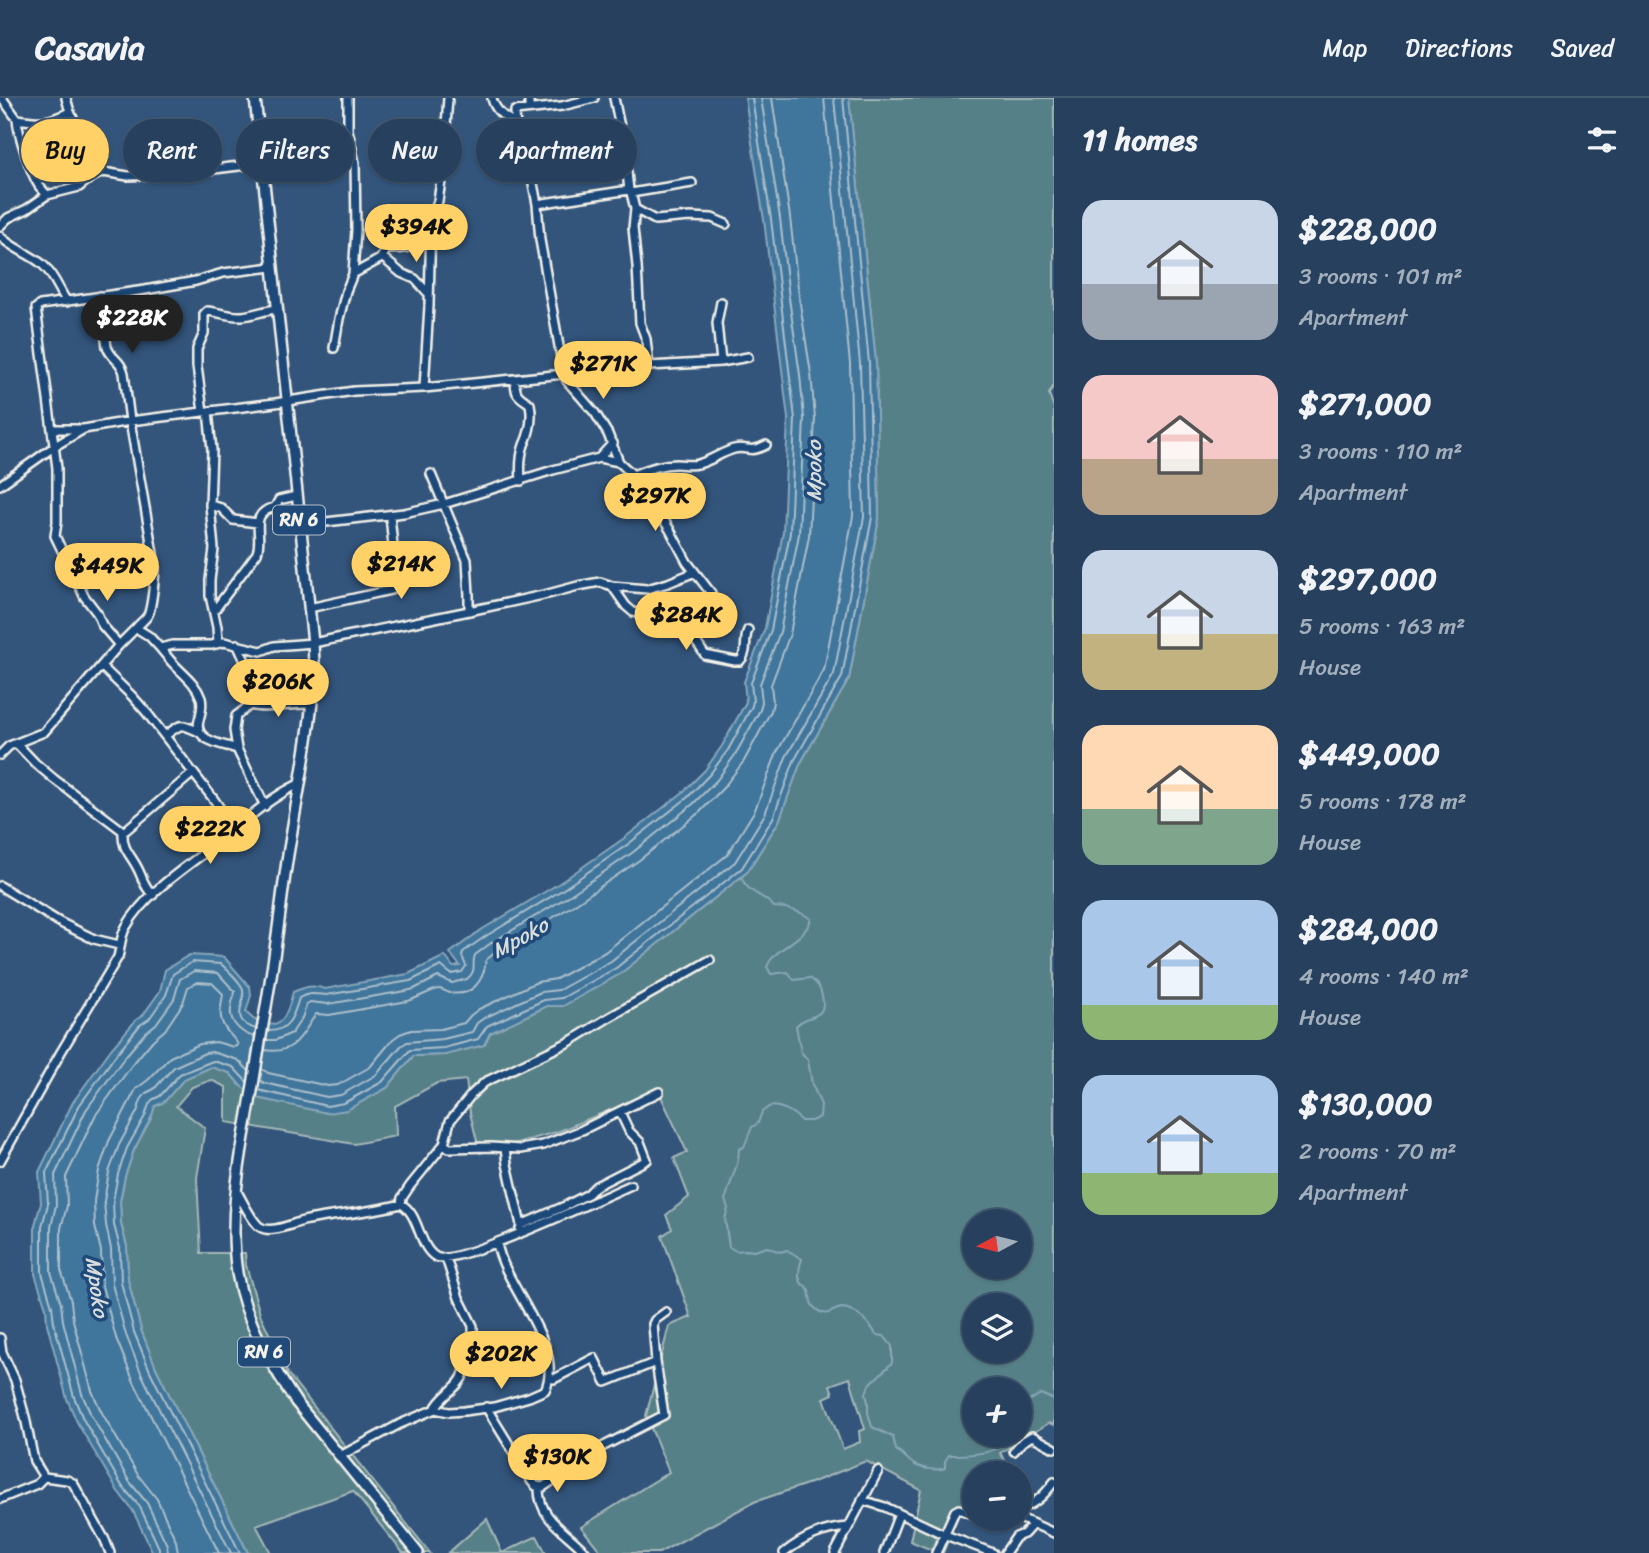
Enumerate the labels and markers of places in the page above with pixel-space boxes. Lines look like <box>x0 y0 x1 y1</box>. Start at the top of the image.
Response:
pin: $394K <box>367 204 465 264</box>
pin: $228K <box>83 296 181 355</box>
pin: $271K <box>554 342 652 401</box>
pin: $297K <box>606 474 704 533</box>
pin: $214K <box>352 542 450 601</box>
pin: $449K <box>58 544 156 603</box>
pin: $284K <box>637 592 735 652</box>
pin: $206K <box>229 660 327 719</box>
pin: $222K <box>161 806 259 866</box>
pin: $202K <box>452 1332 550 1391</box>
pin: $130K <box>508 1434 606 1494</box>

